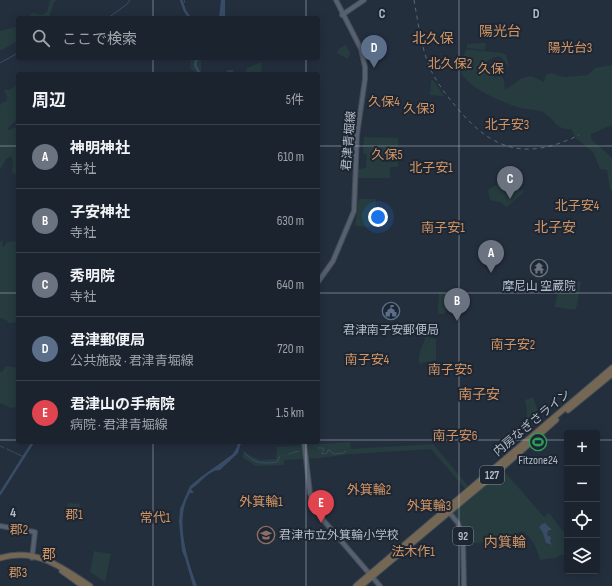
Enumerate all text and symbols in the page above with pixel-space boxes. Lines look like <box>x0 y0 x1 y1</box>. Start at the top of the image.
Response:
text: C <box>379 6 386 22</box>
text: D <box>533 6 540 22</box>
search box <box>16 16 320 60</box>
district label: 陽光台 <box>479 23 521 40</box>
icon: search <box>30 27 52 49</box>
text: ここで検索 <box>62 30 137 49</box>
district label: 北久保 <box>412 30 454 47</box>
pin: D <box>361 35 387 68</box>
district label: 陽光台3 <box>548 40 592 56</box>
district label: 北久保2 <box>428 56 472 72</box>
district label: 久保 <box>478 61 504 77</box>
text: 周辺 <box>32 91 66 111</box>
text: 5件 <box>286 92 304 108</box>
district label: 久保4 <box>368 94 400 110</box>
district label: 久保3 <box>403 101 435 117</box>
street label: 君津青堀線 <box>339 110 359 172</box>
district label: 北子安3 <box>485 117 529 133</box>
text: 神明神社 <box>70 139 130 158</box>
district label: 久保5 <box>371 147 403 163</box>
text: A <box>42 149 48 165</box>
text: 610 m <box>278 149 304 165</box>
district label: 北子安1 <box>409 160 453 176</box>
text: 寺社 <box>70 161 96 177</box>
pin: C <box>497 166 523 199</box>
district label: 北子安4 <box>555 198 600 214</box>
text: 子安神社 <box>70 203 130 222</box>
your location <box>368 207 388 227</box>
text: B <box>42 213 48 229</box>
text: 630 m <box>277 213 304 229</box>
district label: 北子安 <box>534 219 576 236</box>
district label: 南子安1 <box>421 220 465 236</box>
text: 寺社 <box>70 225 96 241</box>
pin: A <box>478 240 504 273</box>
temple icon: 摩尼山 空蔵院 <box>529 258 549 278</box>
text: 秀明院 <box>70 267 115 286</box>
text: C <box>42 277 48 293</box>
text: 640 m <box>276 277 304 293</box>
place label: 摩尼山 空蔵院 <box>502 279 576 294</box>
pin: B <box>444 288 470 321</box>
text: 寺社 <box>70 289 96 305</box>
public building icon: 君津南子安郵便局 <box>381 301 401 321</box>
place label: 君津南子安郵便局 <box>343 323 439 338</box>
text: 君津郵便局 <box>70 331 145 350</box>
district label: 南子安2 <box>491 337 535 353</box>
text: D <box>42 341 48 357</box>
text: 720 m <box>277 341 304 357</box>
district label: 南子安4 <box>345 352 390 368</box>
text: 公共施設 · 君津青堀線 <box>70 353 194 369</box>
district label: 南子安5 <box>428 362 472 378</box>
district label: 南子安 <box>458 386 500 403</box>
street label: 内房なぎさライン <box>490 386 574 460</box>
text: 君津山の手病院 <box>70 395 175 414</box>
text: E <box>42 405 48 421</box>
text: 1.5 km <box>276 405 304 421</box>
text: 病院 · 君津青堀線 <box>70 417 168 433</box>
district label: 南子安6 <box>433 428 478 444</box>
map controls <box>564 430 600 574</box>
button: + <box>564 430 600 466</box>
sports icon: Fitzone24 <box>528 432 548 452</box>
place label: Fitzone24 <box>518 453 558 468</box>
road number: 127 <box>480 466 504 484</box>
button: − <box>564 466 600 502</box>
district label: 外箕輪2 <box>347 482 391 498</box>
pin: E <box>308 490 334 523</box>
district label: 外箕輪1 <box>239 494 283 510</box>
district label: 外箕輪3 <box>407 498 451 514</box>
button: locate <box>564 502 600 538</box>
text: 4 <box>10 505 16 521</box>
district label: 郡1 <box>65 507 83 523</box>
district label: 常代1 <box>140 510 171 526</box>
district label: 郡2 <box>10 522 28 538</box>
school or university icon: 君津市立外箕輪小学校 <box>256 525 276 545</box>
road number: 92 <box>453 527 473 545</box>
place label: 君津市立外箕輪小学校 <box>279 528 399 543</box>
district label: 内箕輪 <box>484 534 526 551</box>
button: layers <box>564 538 600 574</box>
district label: 法木作1 <box>391 544 435 560</box>
district label: 郡 <box>42 546 56 563</box>
district label: 郡3 <box>9 565 27 581</box>

